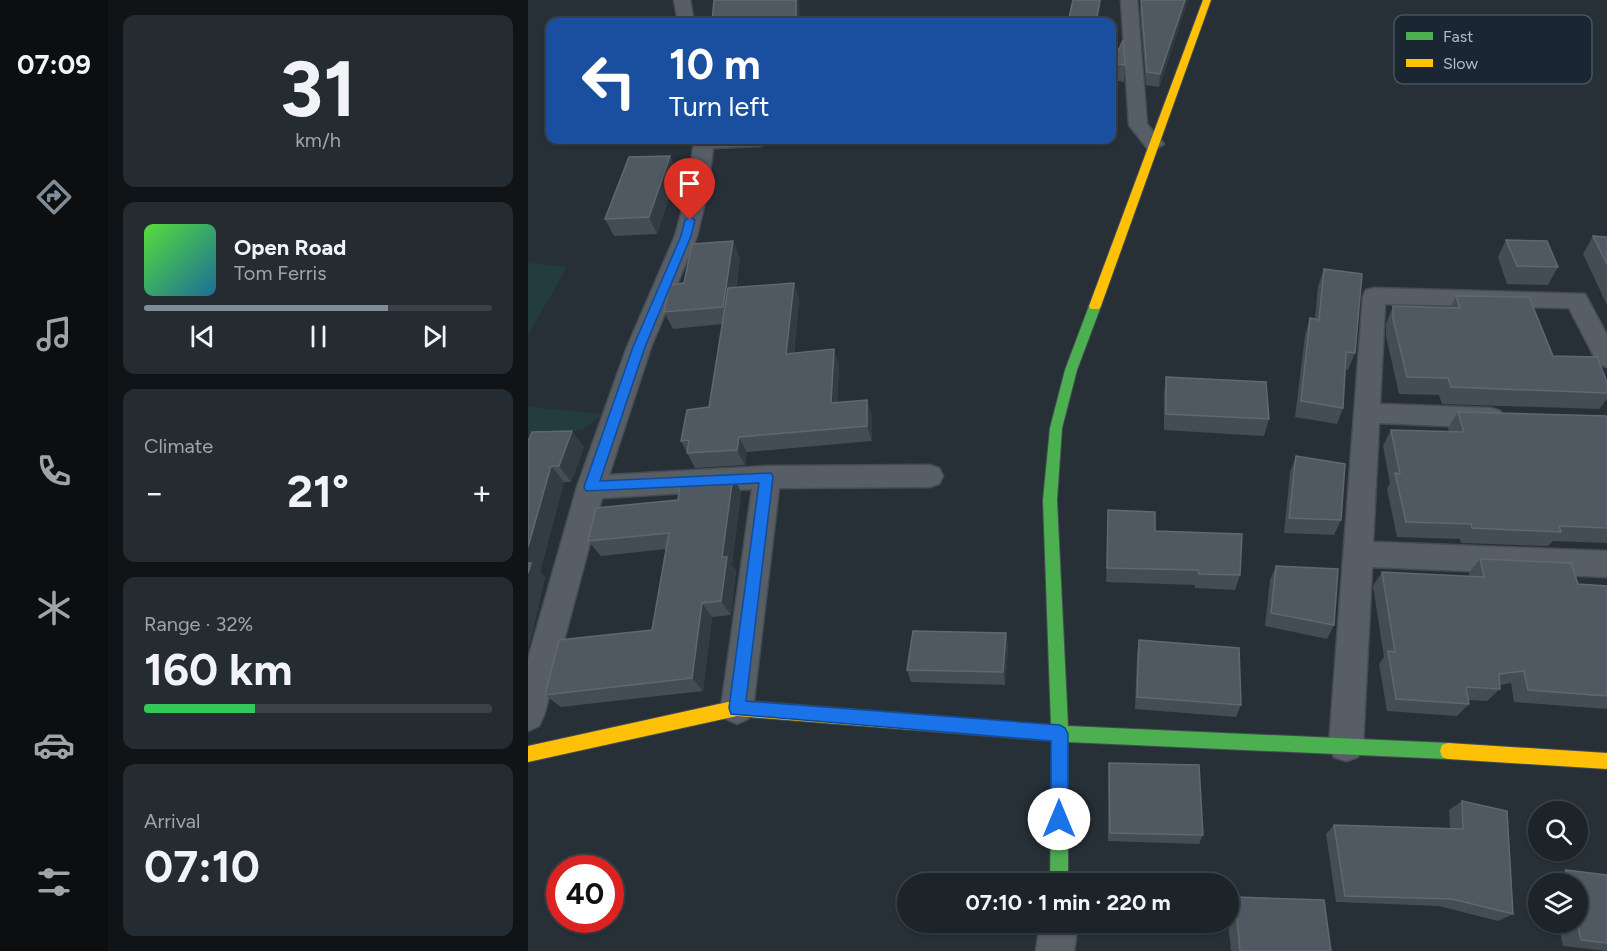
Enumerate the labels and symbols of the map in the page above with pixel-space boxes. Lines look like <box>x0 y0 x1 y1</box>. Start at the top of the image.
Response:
legend <box>1394 15 1592 84</box>
text: Fast <box>1443 27 1473 46</box>
text: Slow <box>1443 54 1478 73</box>
pin <box>664 158 715 220</box>
position arrow <box>1027 787 1091 851</box>
speed limit sign: 40 <box>546 855 624 933</box>

